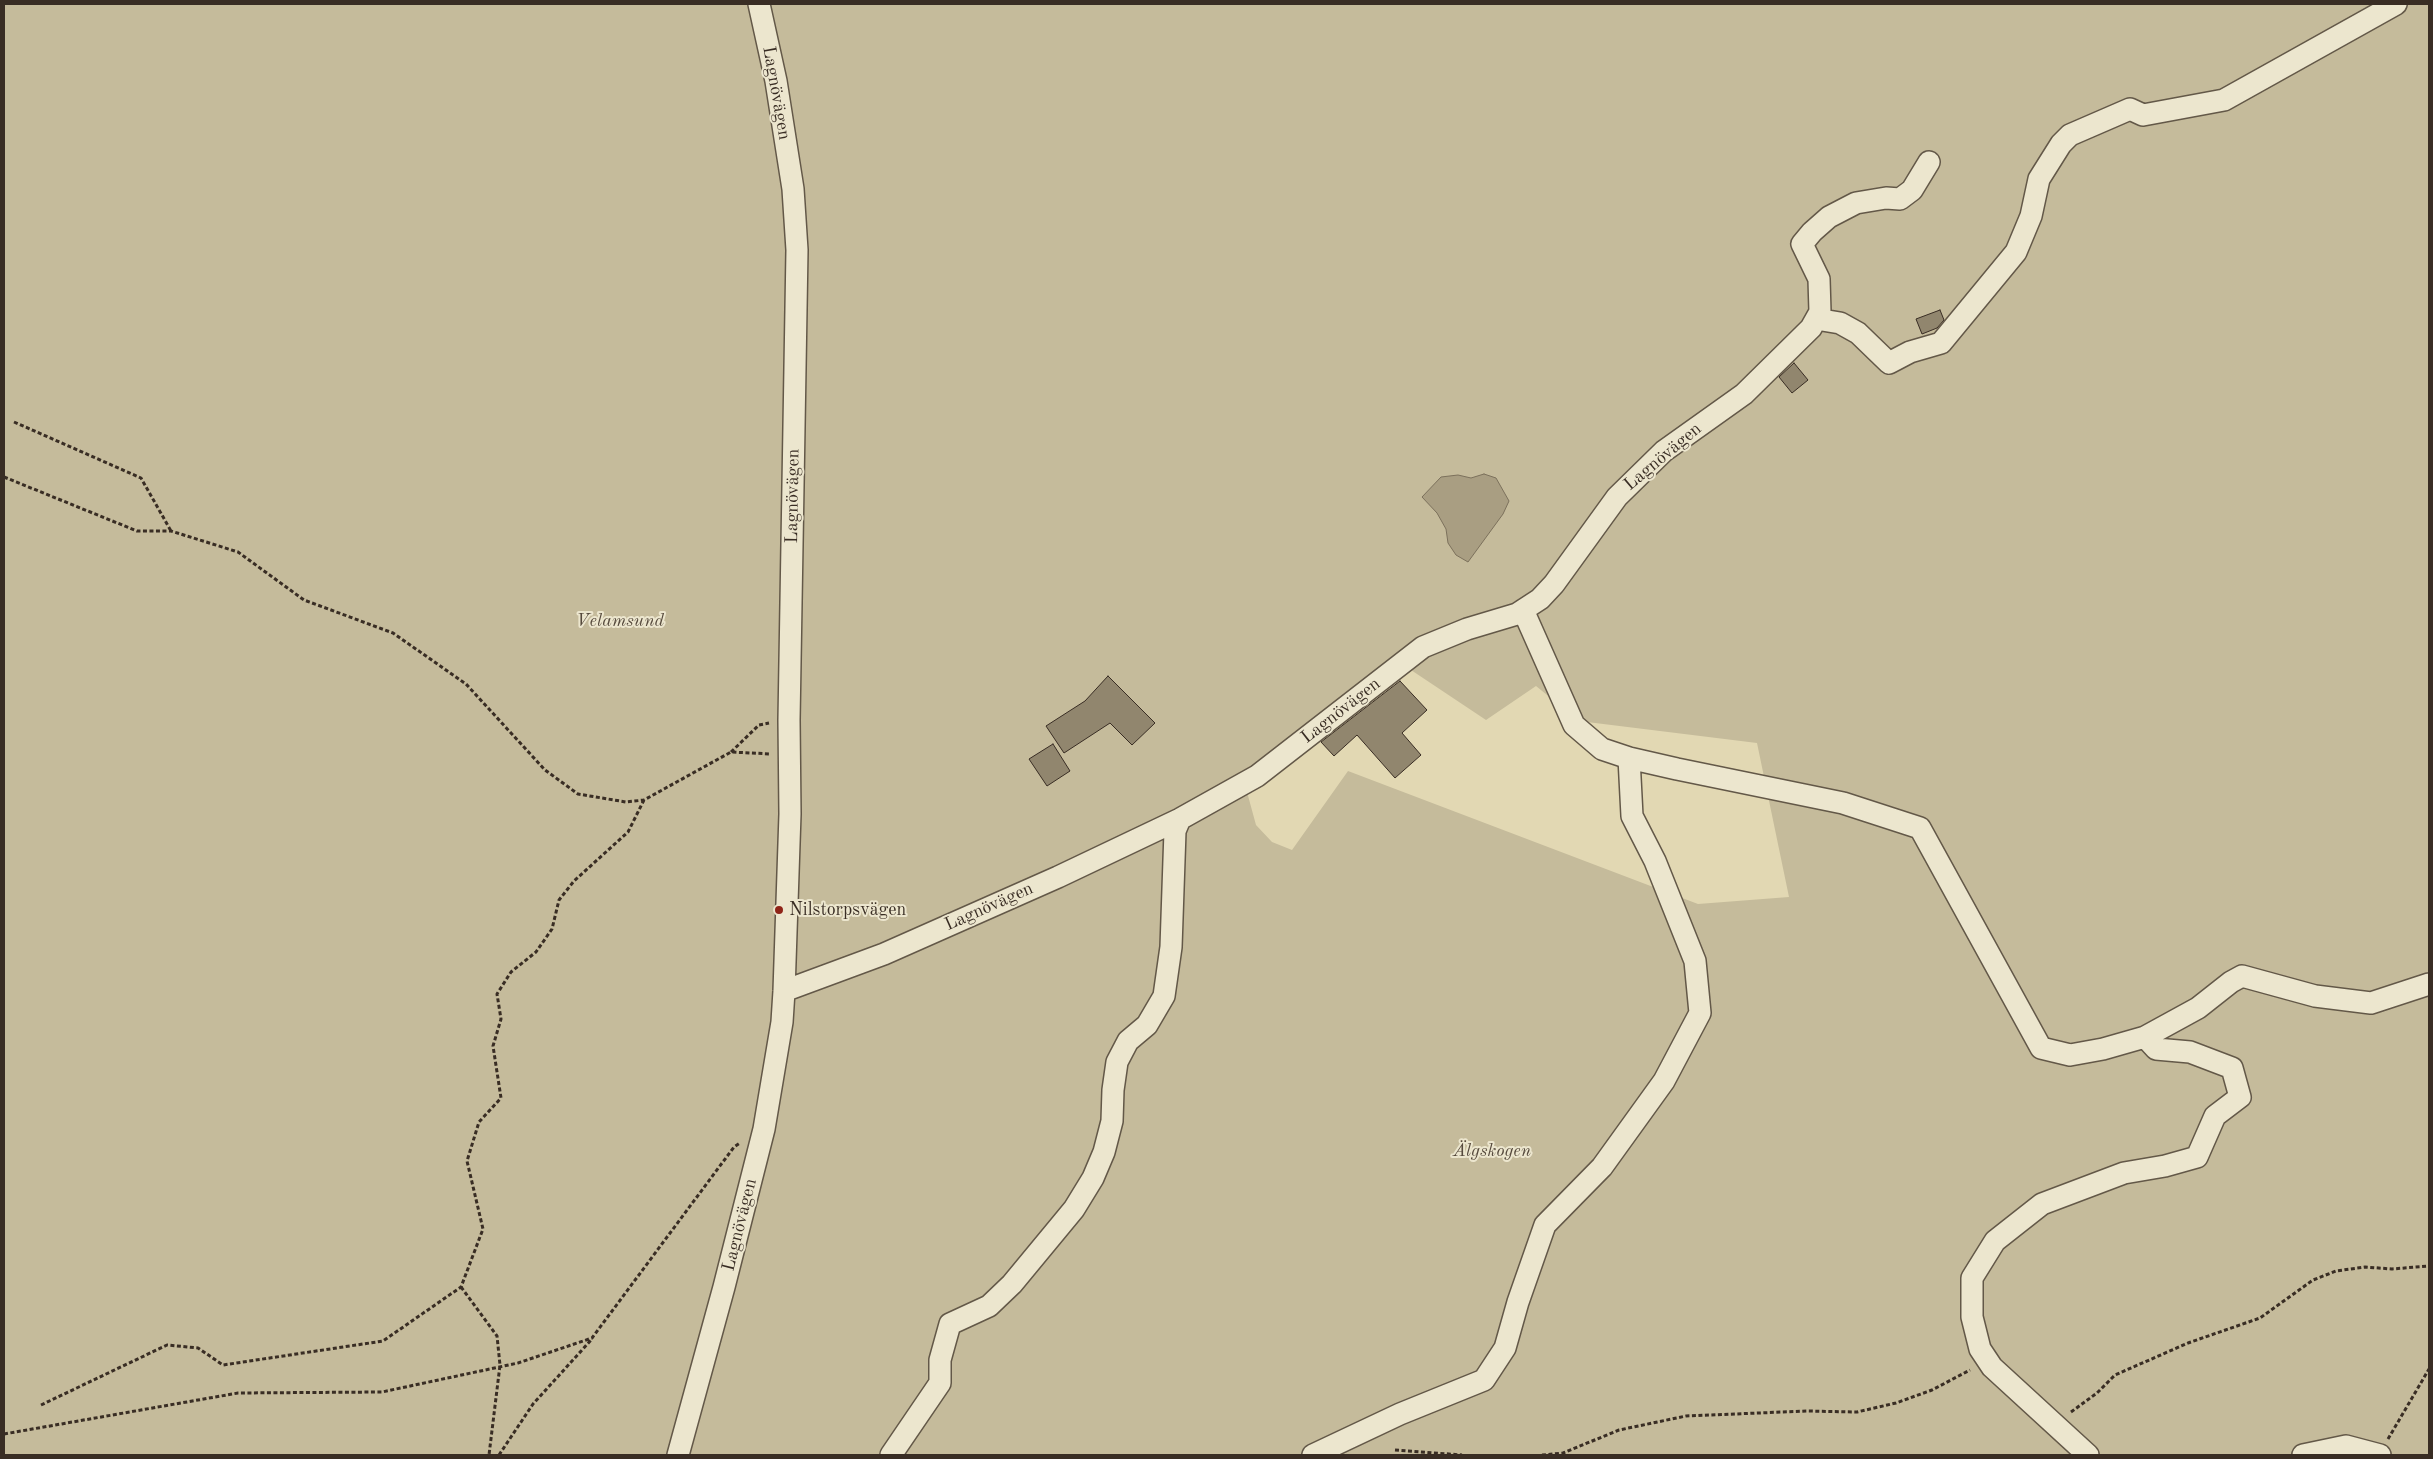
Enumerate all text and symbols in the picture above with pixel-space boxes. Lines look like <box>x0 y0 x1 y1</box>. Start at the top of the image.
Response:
street label: Lagnövägen <box>757 44 795 142</box>
street label: Lagnövägen <box>1620 418 1706 496</box>
street label: Lagnövägen <box>781 448 805 544</box>
park label: Velamsund <box>576 610 664 632</box>
street label: Lagnövägen <box>1297 673 1385 749</box>
street label: Lagnövägen <box>941 878 1037 936</box>
place label: Nilstorpsvägen <box>789 899 906 921</box>
marker: Nilstorpsvägen <box>773 904 785 916</box>
park label: Älgskogen <box>1453 1140 1531 1162</box>
street label: Lagnövägen <box>718 1176 762 1274</box>

